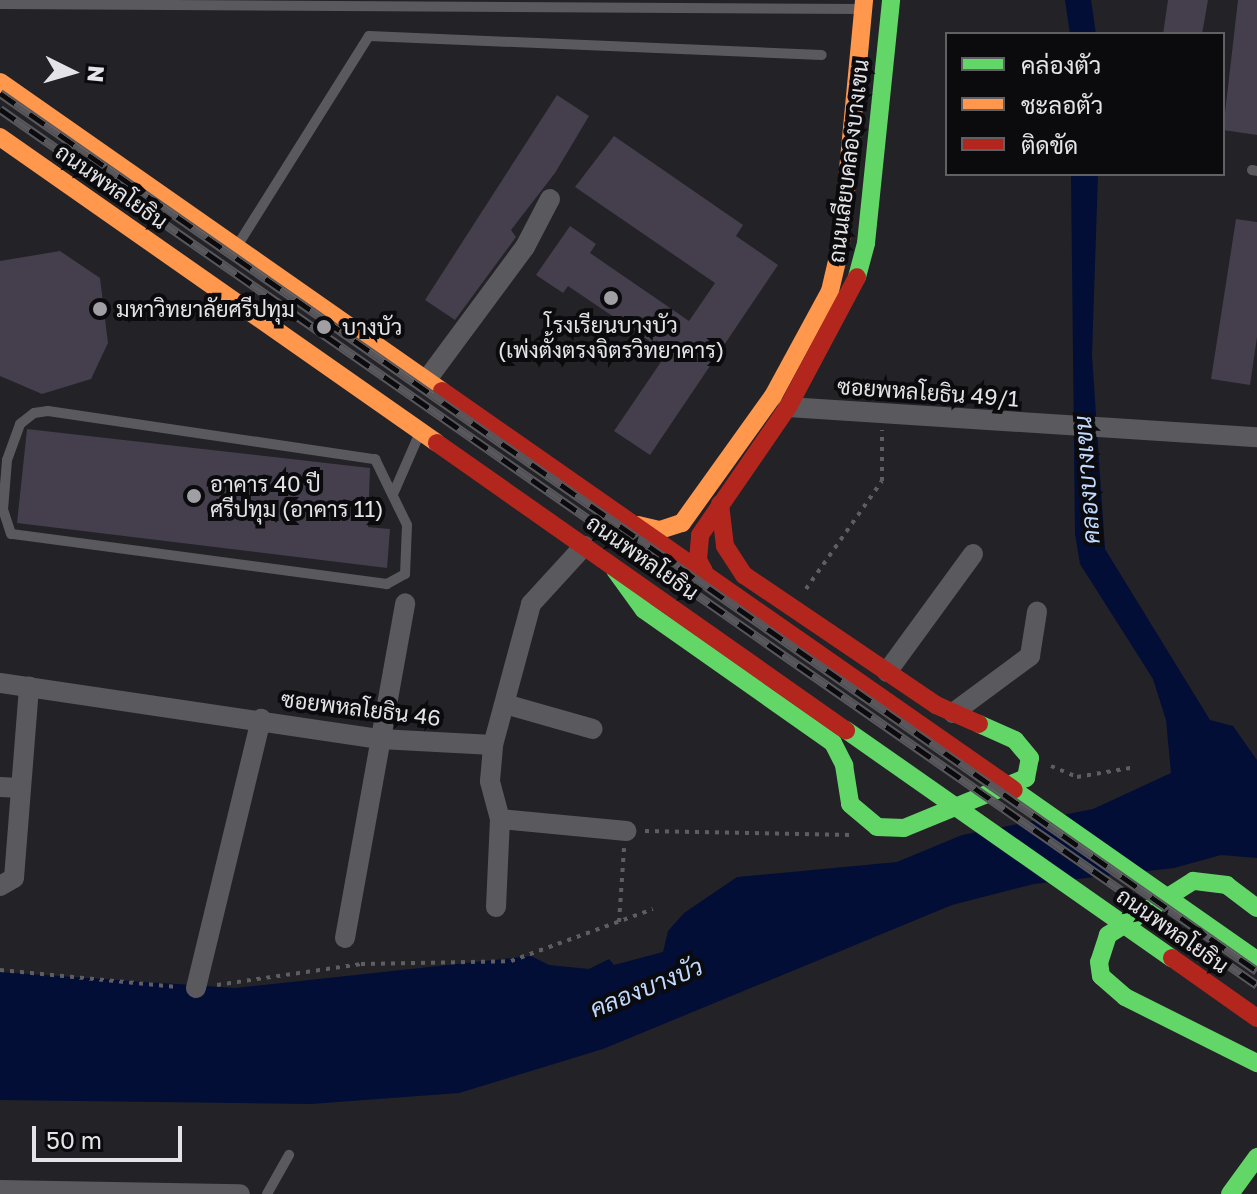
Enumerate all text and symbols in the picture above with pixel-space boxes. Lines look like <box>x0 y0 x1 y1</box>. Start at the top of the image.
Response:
north arrow <box>32 32 112 112</box>
legend <box>945 32 1225 176</box>
text: คล่องตัว <box>1021 50 1101 79</box>
street label: ถนนเลียบคลองบางเขน <box>822 58 874 264</box>
text: N <box>82 65 111 84</box>
text: ชะลอตัว <box>1021 90 1103 119</box>
text: ติดขัด <box>1021 130 1078 159</box>
street label: ถนนพหลโยธิน <box>51 138 173 234</box>
marker: โรงเรียนบางบัว (เพ่งตั้งตรงจิตรวิทยาคาร) <box>602 289 620 307</box>
place label: มหาวิทยาลัยศรีปทุม <box>116 296 295 322</box>
marker: มหาวิทยาลัยศรีปทุม <box>91 300 109 318</box>
place label: โรงเรียนบางบัว (เพ่งตั้งตรงจิตรวิทยาคาร) <box>498 311 724 362</box>
place label: บางบัว <box>342 314 402 340</box>
marker: บางบัว <box>313 316 335 338</box>
street label: ซอยพหลโยธิน 49/1 <box>836 372 1020 412</box>
water label: คลองบางเขน <box>1067 415 1105 545</box>
place label: อาคาร 40 ปี ศรีปทุม (อาคาร 11) <box>210 470 383 522</box>
marker: อาคาร 40 ปี ศรีปทุม (อาคาร 11) <box>185 487 203 505</box>
street label: ถนนพหลโยธิน <box>582 509 704 605</box>
street label: ซอยพหลโยธิน 46 <box>280 685 442 731</box>
street label: ถนนพหลโยธิน <box>1112 882 1234 978</box>
water label: คลองบางบัว <box>585 951 707 1023</box>
scale bar <box>36 1110 186 1160</box>
text: 50 m <box>46 1125 102 1154</box>

